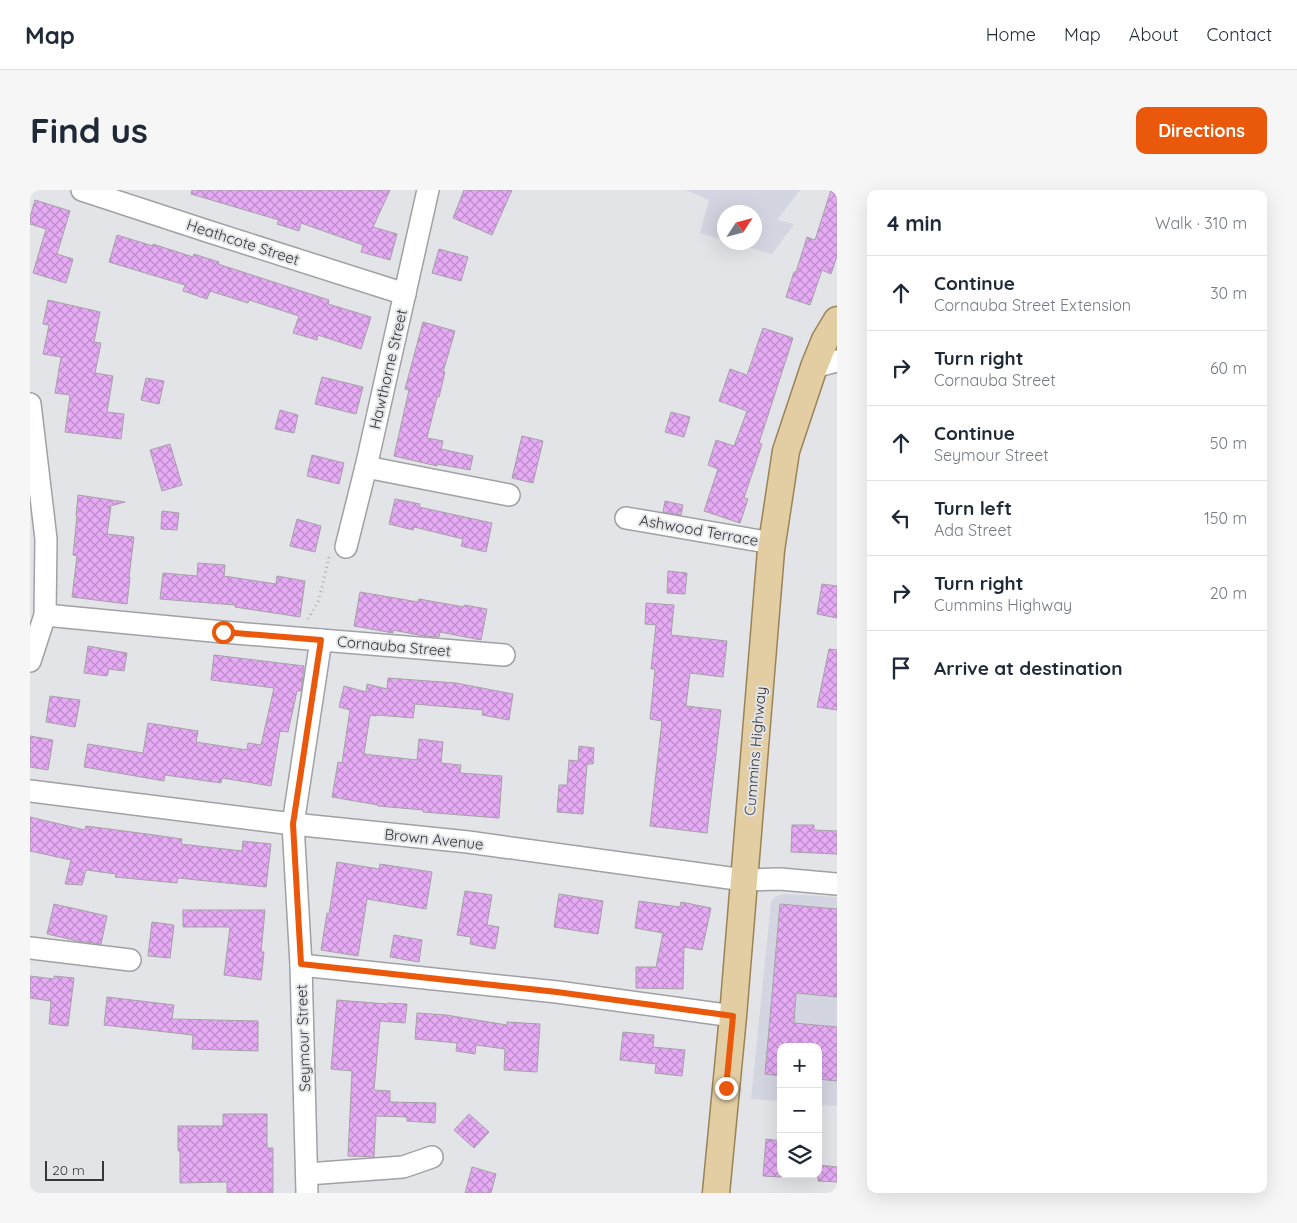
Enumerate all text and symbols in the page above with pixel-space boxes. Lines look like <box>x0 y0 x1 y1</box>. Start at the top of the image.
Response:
text: Map <box>25 20 75 50</box>
text: Home <box>986 23 1036 46</box>
text: Map <box>1064 23 1101 46</box>
text: About <box>1129 23 1179 46</box>
text: Contact <box>1207 23 1272 46</box>
button: Directions <box>1136 107 1267 154</box>
text: Find us <box>30 108 148 152</box>
north arrow <box>717 205 762 250</box>
text: 4 min <box>887 210 942 236</box>
text: Walk · 310 m <box>1155 213 1247 233</box>
street label: Heathcote Street <box>184 215 302 269</box>
text: Continue <box>934 271 1015 295</box>
icon: ahead <box>887 279 915 307</box>
text: 30 m <box>1210 283 1247 303</box>
text: Cornauba Street Extension <box>934 295 1131 315</box>
street label: Hawthorne Street <box>365 307 411 431</box>
text: Turn right <box>934 346 1023 370</box>
icon: right <box>887 354 915 382</box>
text: 60 m <box>1210 358 1247 378</box>
text: Cornauba Street <box>934 370 1056 390</box>
text: Continue <box>934 421 1015 445</box>
icon: ahead <box>887 429 915 457</box>
text: 50 m <box>1210 433 1247 453</box>
text: Seymour Street <box>934 445 1049 465</box>
text: Turn left <box>934 496 1012 520</box>
icon: left <box>887 504 915 532</box>
text: 150 m <box>1204 508 1247 528</box>
street label: Ashwood Terrace <box>638 510 760 550</box>
text: Ada Street <box>934 520 1012 540</box>
text: Turn right <box>934 571 1023 595</box>
icon: right <box>887 579 915 607</box>
text: 20 m <box>1210 583 1247 603</box>
text: Cummins Highway <box>934 595 1072 615</box>
route start <box>212 621 235 644</box>
street label: Cornauba Street <box>336 632 452 660</box>
icon: arrive <box>887 654 915 682</box>
text: Arrive at destination <box>934 656 1123 680</box>
street label: Cummins Highway <box>740 686 770 816</box>
street label: Brown Avenue <box>383 824 485 854</box>
street label: Seymour Street <box>292 984 314 1092</box>
map controls <box>777 1043 822 1178</box>
button: + <box>777 1043 822 1088</box>
route end <box>715 1077 738 1100</box>
button: − <box>777 1088 822 1133</box>
button: layers <box>777 1133 822 1178</box>
scale bar <box>45 1158 104 1181</box>
text: 20 m <box>52 1161 85 1179</box>

